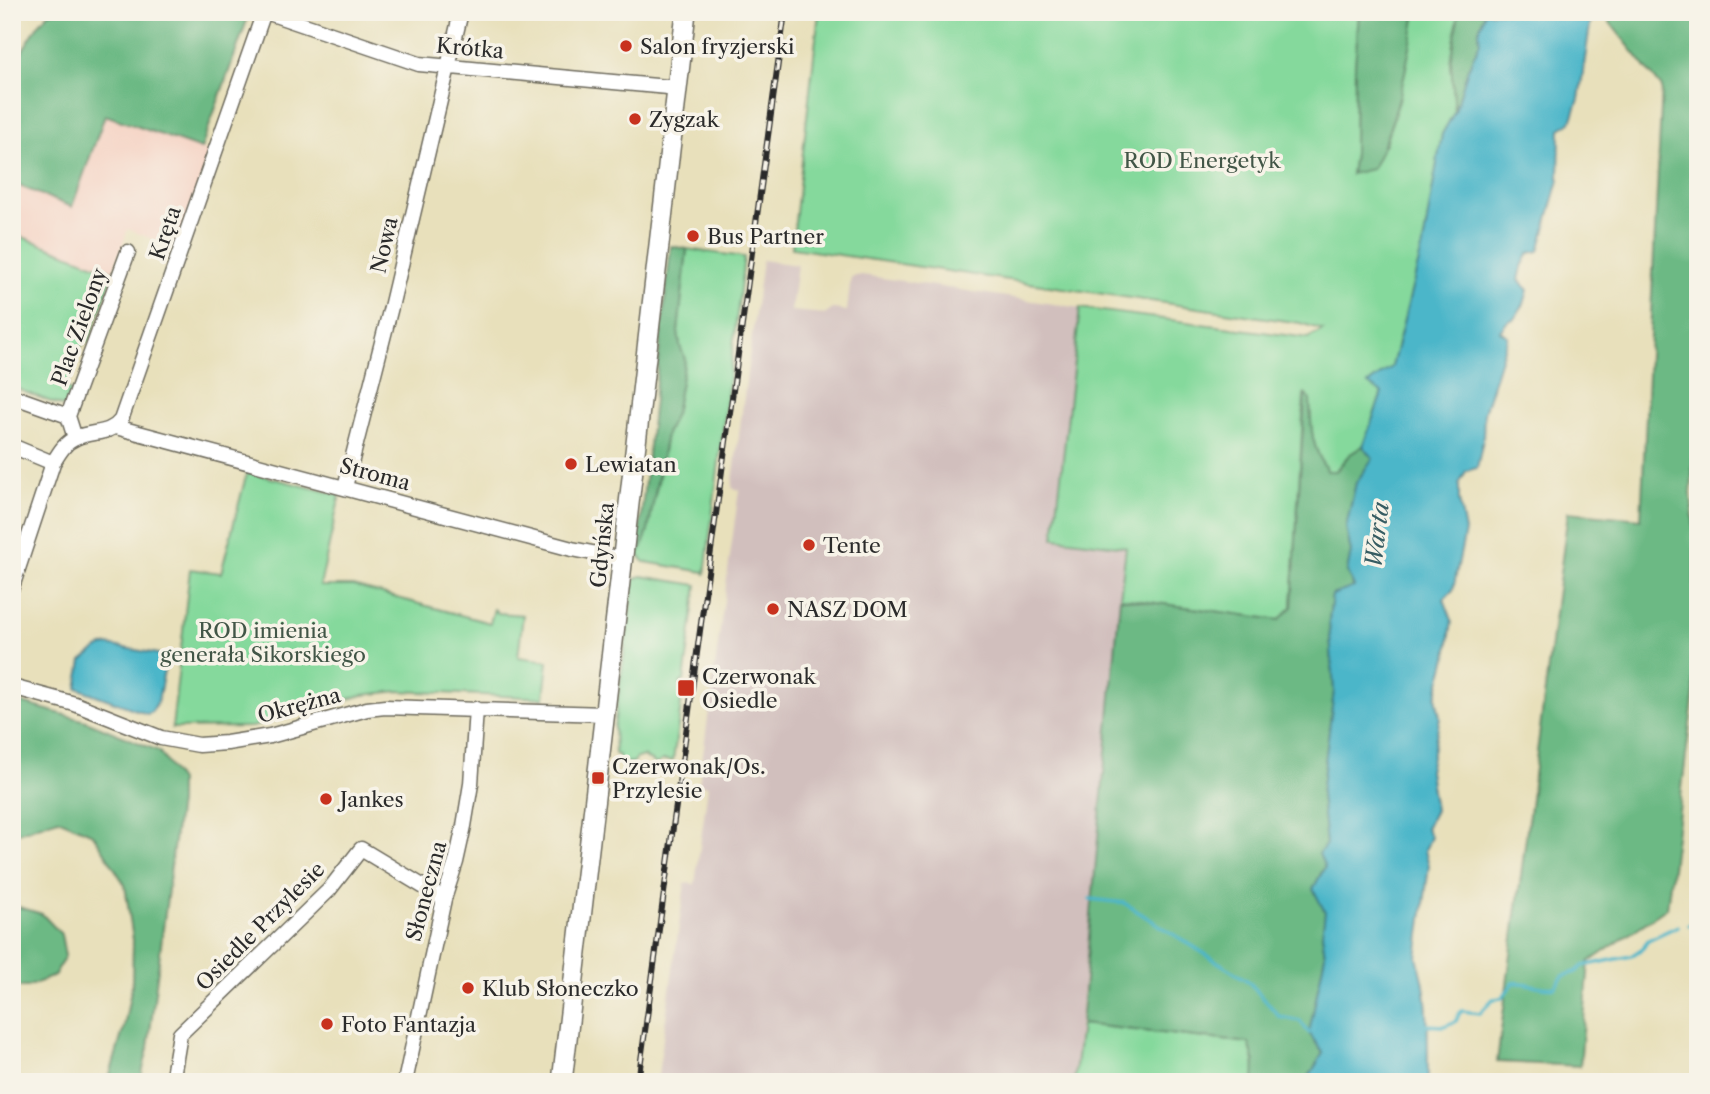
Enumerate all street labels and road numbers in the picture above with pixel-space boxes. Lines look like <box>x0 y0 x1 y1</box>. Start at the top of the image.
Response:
street label: Krótka <box>435 33 506 63</box>
street label: Kręta <box>144 202 186 263</box>
street label: Nowa <box>365 214 403 276</box>
street label: Plac Zielony <box>46 264 112 389</box>
street label: Stroma <box>337 453 414 496</box>
street label: Gdyńska <box>585 500 619 589</box>
street label: Okrężna <box>255 682 344 728</box>
street label: Słoneczna <box>401 837 452 944</box>
street label: Osiedle Przylesie <box>190 856 330 996</box>

